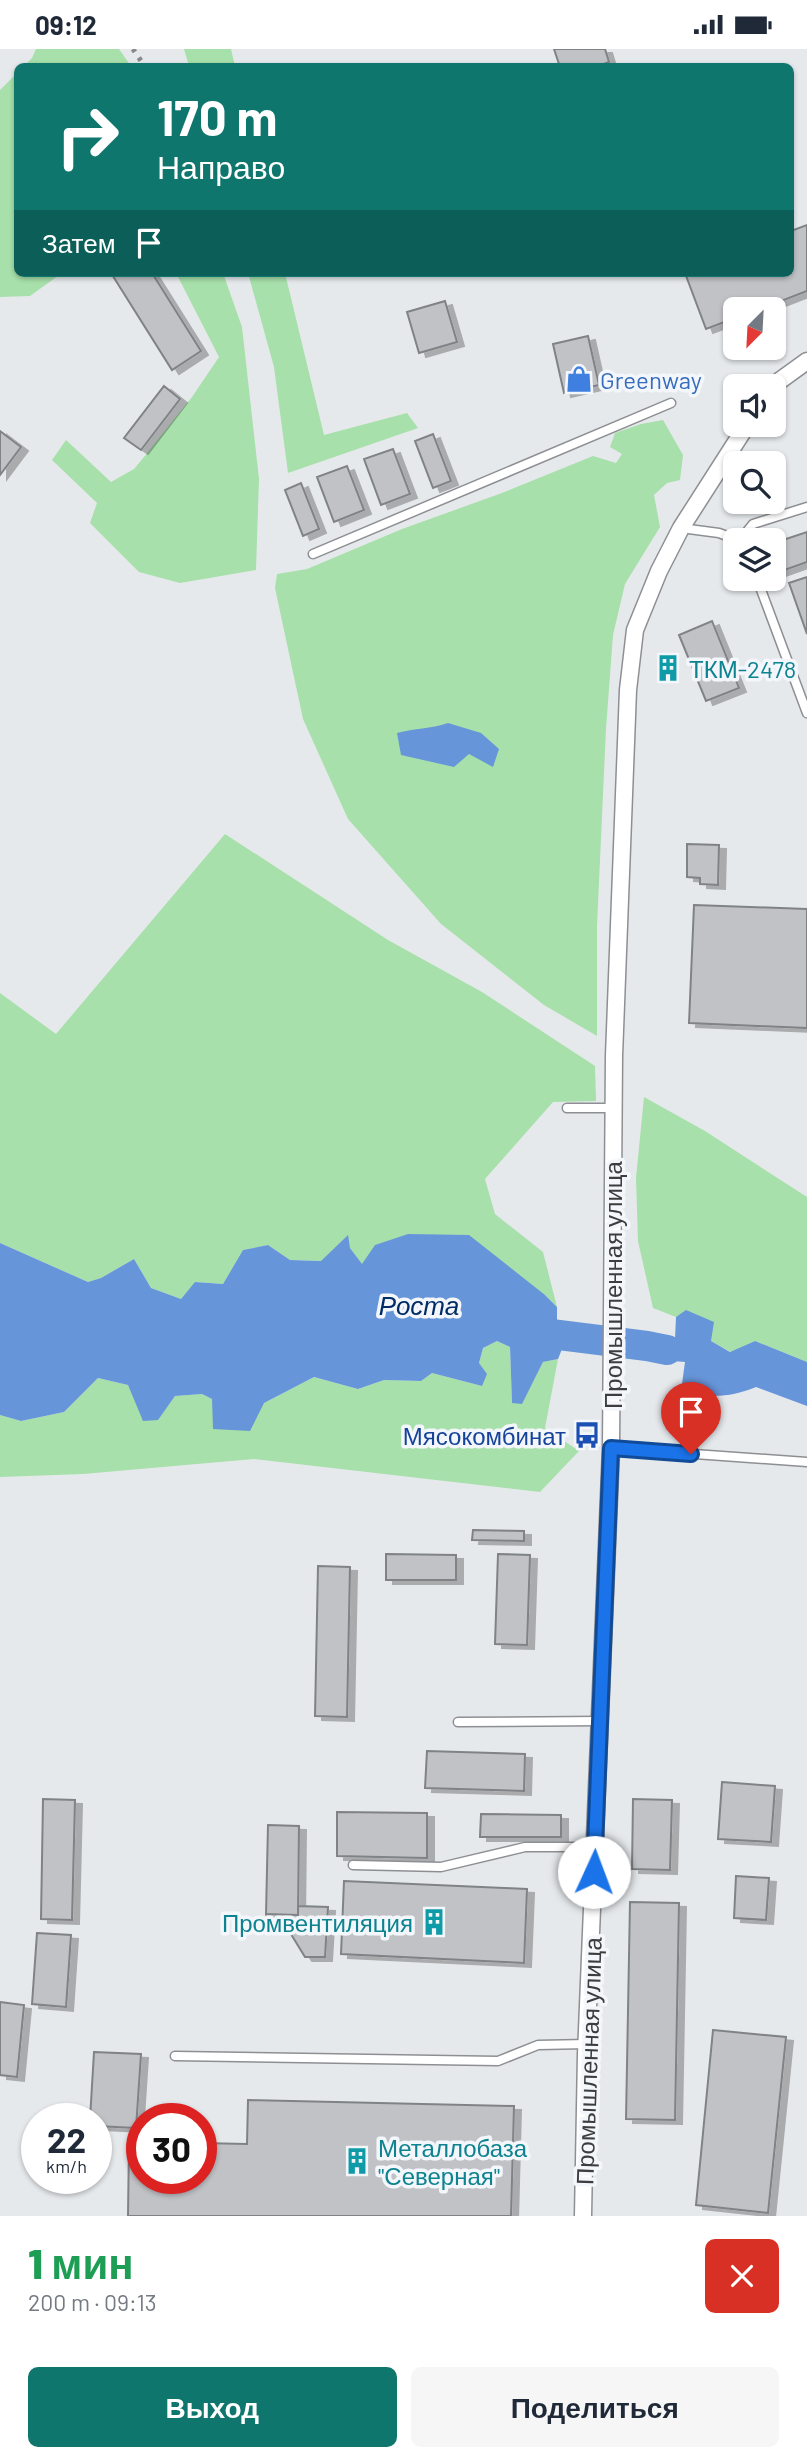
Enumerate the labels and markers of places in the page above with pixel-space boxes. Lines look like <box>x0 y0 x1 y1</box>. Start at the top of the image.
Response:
shop icon: Greenway <box>564 364 594 394</box>
place label: Greenway <box>600 365 702 394</box>
building icon: ТКМ-2478 <box>653 653 683 683</box>
place label: ТКМ-2478 <box>689 654 796 683</box>
pin <box>661 1382 721 1454</box>
bus stop icon: Мясокомбинат <box>572 1420 602 1450</box>
place label: Мясокомбинат <box>403 1421 566 1450</box>
building icon: Промвентиляция <box>419 1907 449 1937</box>
place label: Промвентиляция <box>222 1908 413 1937</box>
place label: Металлобаза "Северная" <box>378 2133 528 2190</box>
building icon: Металлобаза "Северная" <box>342 2146 372 2176</box>

